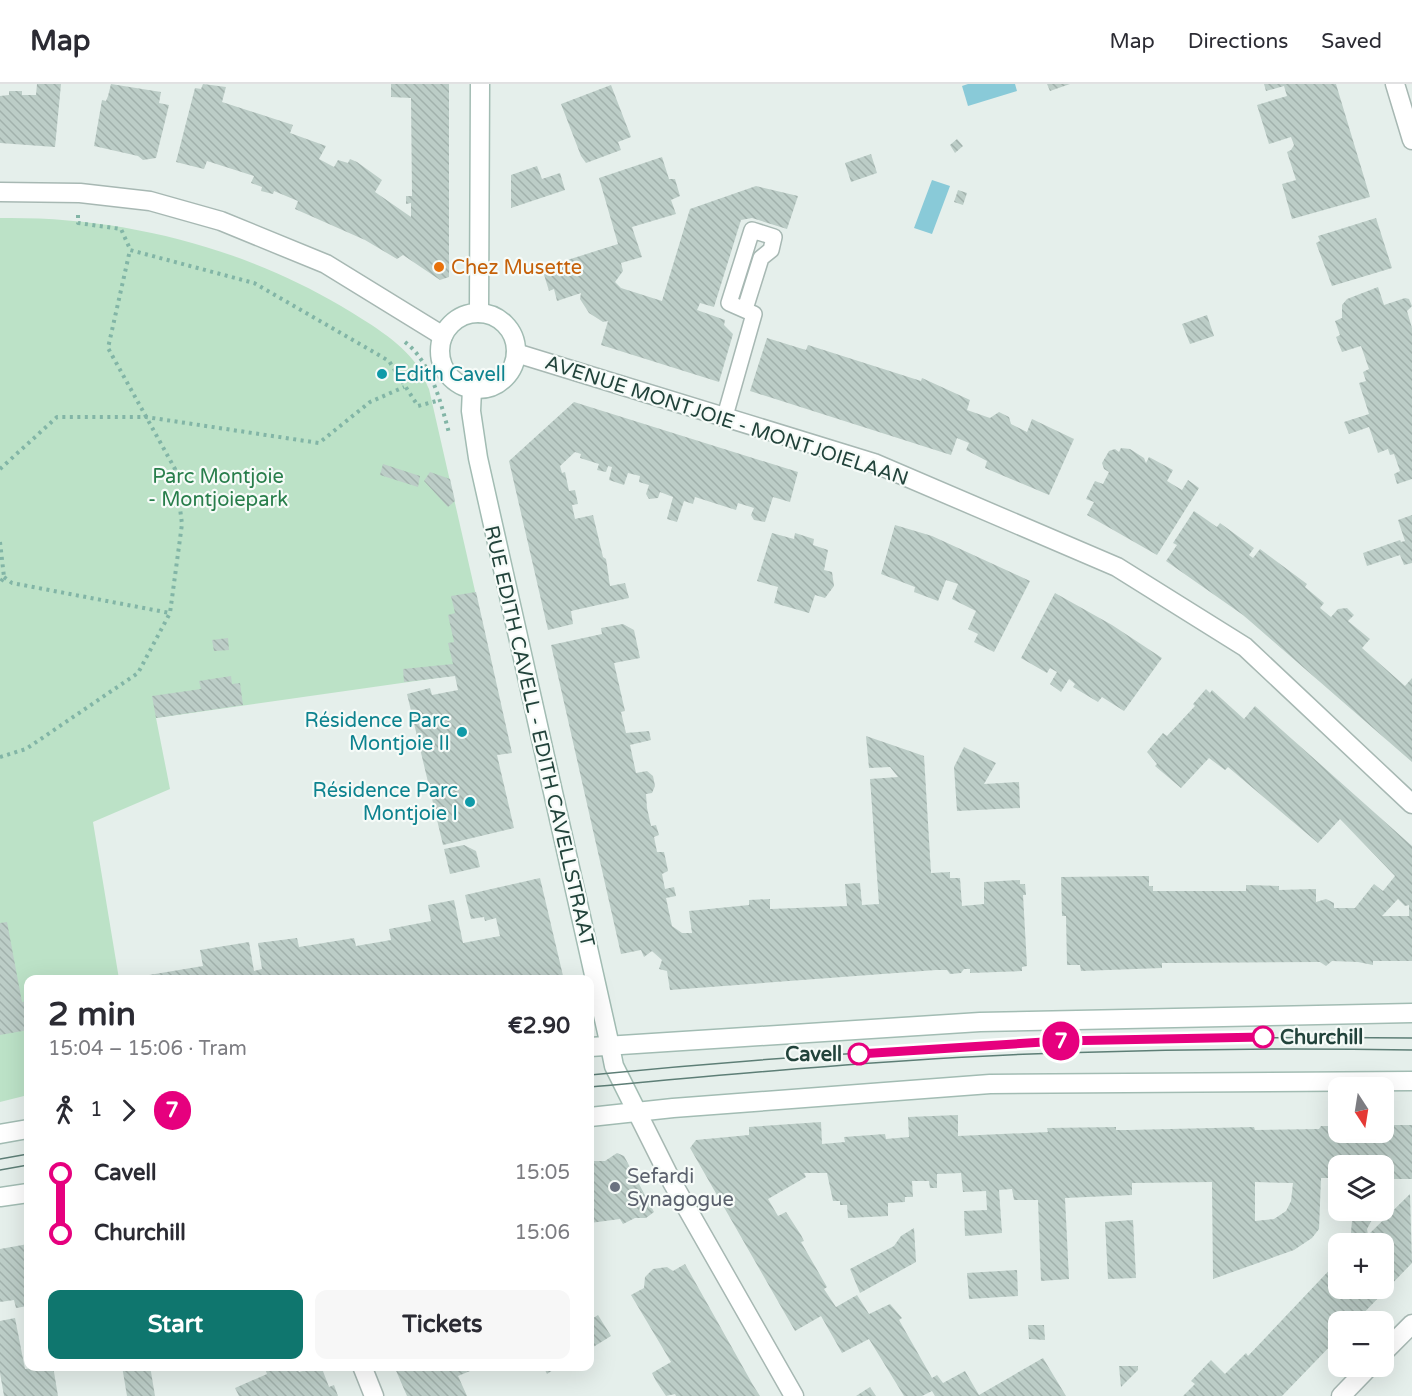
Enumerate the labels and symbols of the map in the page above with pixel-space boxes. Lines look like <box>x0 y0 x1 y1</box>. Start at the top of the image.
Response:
place label: Chez Musette <box>451 256 582 280</box>
marker: Chez Musette <box>432 260 446 274</box>
street label: AVENUE MONTJOIE - MONTJOIELAAN <box>542 351 911 491</box>
place label: Edith Cavell <box>394 363 506 387</box>
marker: Edith Cavell <box>375 367 389 381</box>
park label: Parc Montjoie - Montjoiepark <box>148 465 288 512</box>
street label: RUE EDITH CAVELL - EDITH CAVELLSTRAAT <box>479 523 599 949</box>
place label: Résidence Parc Montjoie II <box>304 709 450 756</box>
marker: Résidence Parc Montjoie II <box>455 725 469 739</box>
place label: Résidence Parc Montjoie I <box>312 779 458 826</box>
marker: Résidence Parc Montjoie I <box>463 795 477 809</box>
line badge: 7 <box>1042 1022 1080 1060</box>
marker: Churchill <box>1252 1026 1274 1048</box>
place label: Churchill <box>1280 1026 1363 1050</box>
place label: Cavell <box>785 1043 842 1067</box>
marker: Cavell <box>848 1043 870 1065</box>
north arrow <box>1328 1077 1394 1143</box>
place label: Sefardi Synagogue <box>627 1165 734 1212</box>
marker: Sefardi Synagogue <box>608 1180 622 1194</box>

